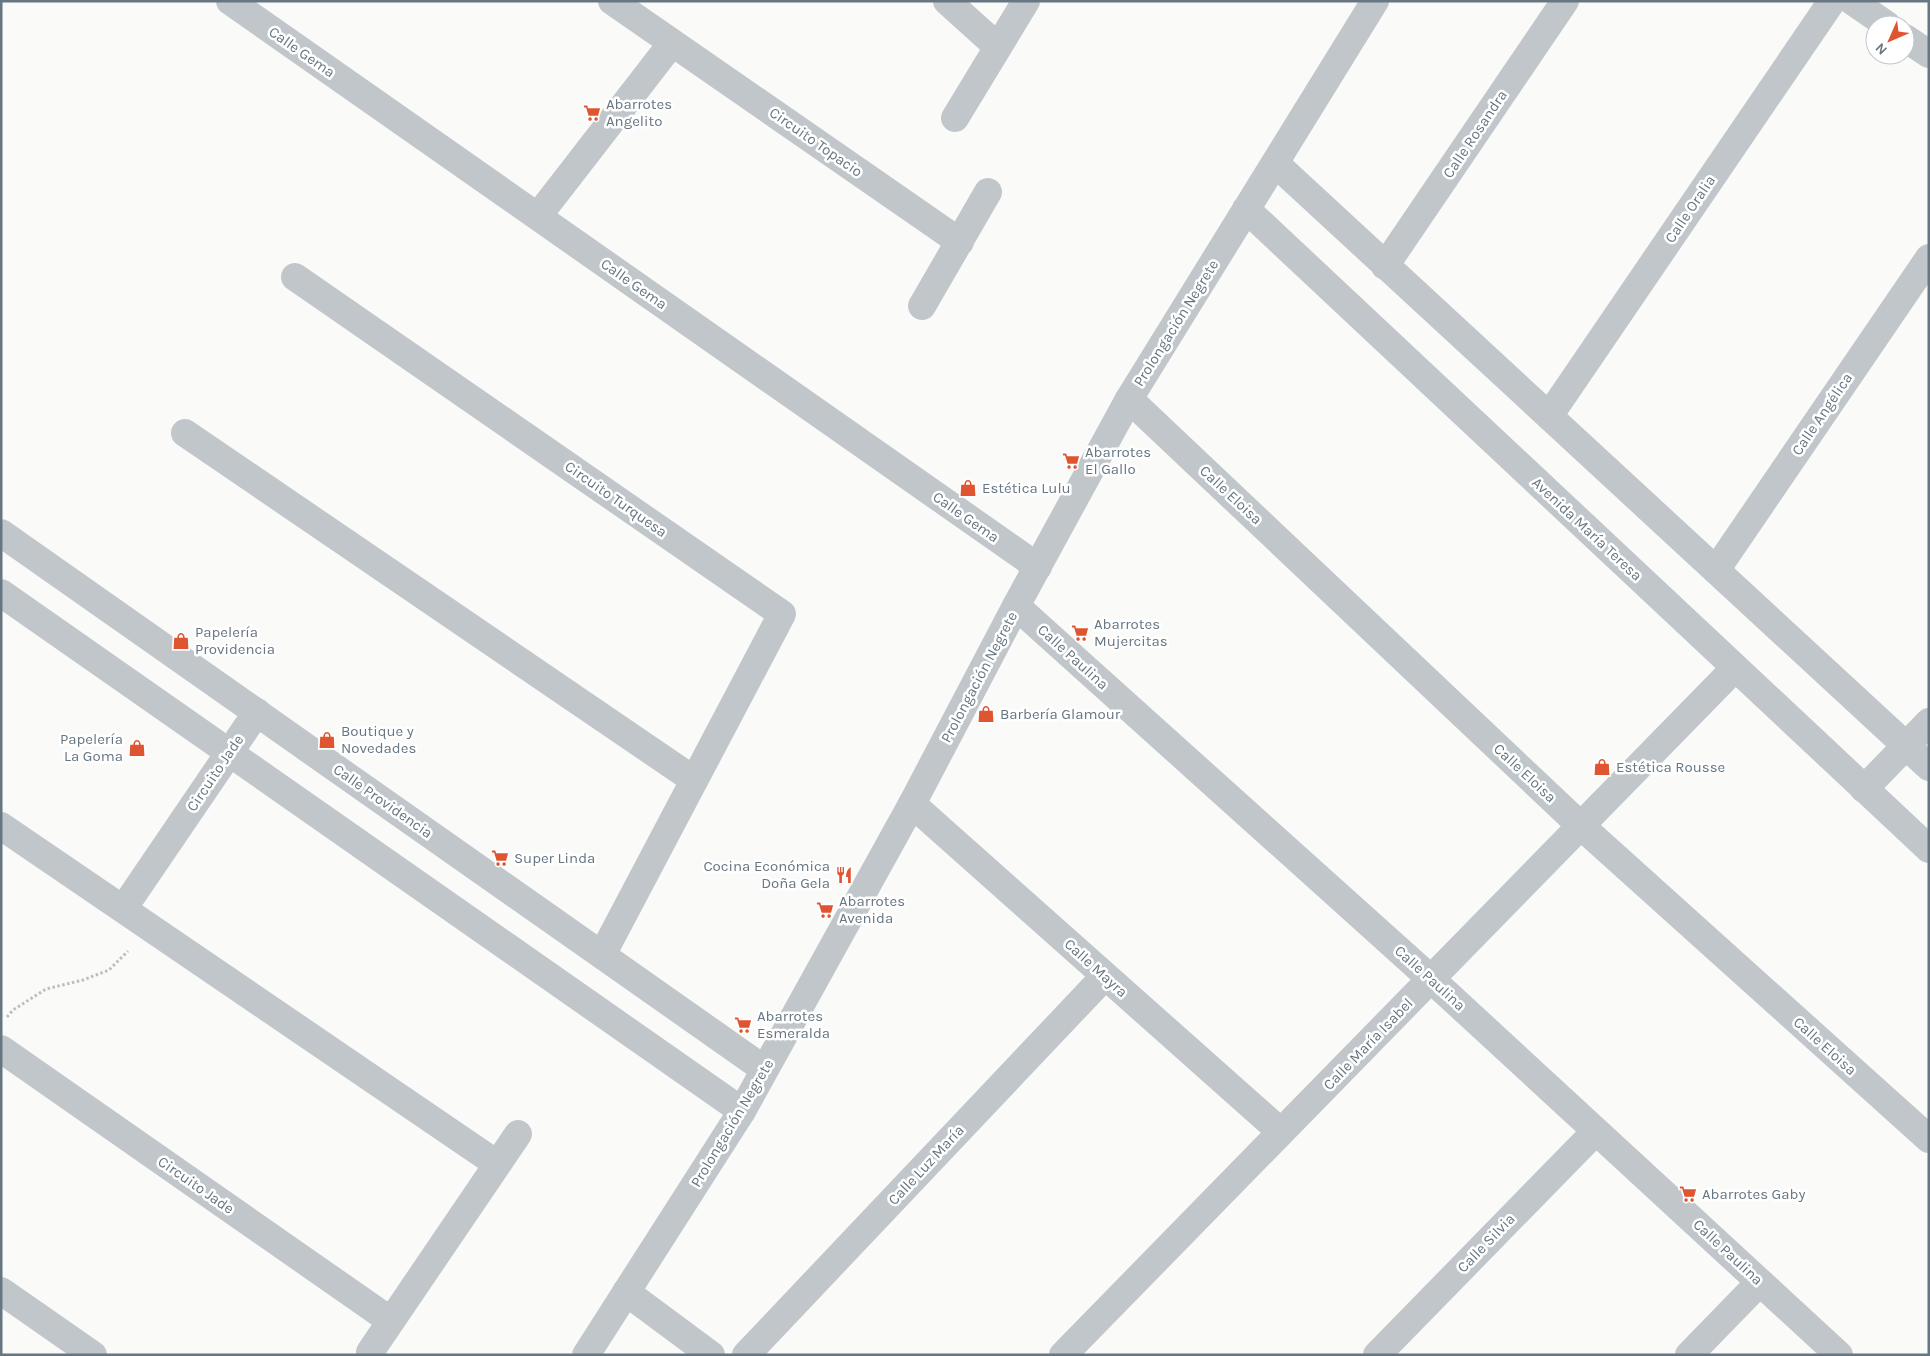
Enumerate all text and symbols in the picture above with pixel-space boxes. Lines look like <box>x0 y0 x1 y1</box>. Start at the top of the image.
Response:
north arrow <box>1865 15 1915 65</box>
street label: Calle Gema <box>265 23 339 81</box>
text: N <box>1872 39 1891 58</box>
street label: Calle Rosandra <box>1439 87 1511 181</box>
place label: Abarrotes Angelito <box>606 95 672 130</box>
supermarket icon: Abarrotes Angelito <box>582 103 602 123</box>
street label: Circuito Topacio <box>766 103 866 181</box>
street label: Calle Oralia <box>1661 172 1719 246</box>
street label: Calle Gema <box>597 255 671 313</box>
street label: Prolongación Negrete <box>1130 256 1222 390</box>
street label: Calle Angélica <box>1788 369 1856 459</box>
place label: Abarrotes El Gallo <box>1085 443 1151 478</box>
supermarket icon: Abarrotes El Gallo <box>1061 451 1081 471</box>
street label: Circuito Turquesa <box>562 457 670 541</box>
street label: Calle Eloisa <box>1196 462 1266 528</box>
street label: Avenida María Teresa <box>1528 473 1646 585</box>
shop icon: Estética Lulu <box>958 478 978 498</box>
place label: Estética Lulu <box>982 479 1071 497</box>
street label: Calle Gema <box>929 488 1003 546</box>
street label: Prolongación Negrete <box>937 608 1021 746</box>
place label: Abarrotes Mujercitas <box>1094 615 1168 650</box>
street label: Calle Paulina <box>1034 621 1112 693</box>
place label: Papelería Providencia <box>195 623 275 658</box>
supermarket icon: Abarrotes Mujercitas <box>1070 623 1090 643</box>
shop icon: Papelería Providencia <box>171 631 191 651</box>
shop icon: Barbería Glamour <box>976 704 996 724</box>
place label: Barbería Glamour <box>1000 705 1121 723</box>
place label: Boutique y Novedades <box>341 722 416 757</box>
place label: Papelería La Goma <box>60 730 123 765</box>
shop icon: Boutique y Novedades <box>317 730 337 750</box>
street label: Circuito Jade <box>183 731 247 815</box>
shop icon: Papelería La Goma <box>127 738 147 758</box>
street label: Calle Eloisa <box>1490 740 1560 806</box>
shop icon: Estética Rousse <box>1592 757 1612 777</box>
place label: Estética Rousse <box>1616 758 1725 776</box>
street label: Calle Providencia <box>330 760 436 842</box>
supermarket icon: Super Linda <box>490 848 510 868</box>
place label: Super Linda <box>514 849 595 867</box>
place label: Cocina Económica Doña Gela <box>703 857 830 892</box>
restaurant icon: Cocina Económica Doña Gela <box>834 865 854 885</box>
place label: Abarrotes Avenida <box>839 892 905 927</box>
supermarket icon: Abarrotes Avenida <box>815 900 835 920</box>
street label: Calle Mayra <box>1061 935 1131 1001</box>
street label: Calle Paulina <box>1391 942 1469 1014</box>
street label: Calle María Isabel <box>1320 994 1416 1094</box>
place label: Abarrotes Esmeralda <box>757 1007 830 1042</box>
street label: Calle Eloisa <box>1790 1013 1860 1079</box>
supermarket icon: Abarrotes Esmeralda <box>733 1015 753 1035</box>
street label: Prolongación Negrete <box>687 1056 777 1190</box>
street label: Calle Luz María <box>884 1121 968 1209</box>
street label: Circuito Jade <box>155 1152 237 1218</box>
supermarket icon: Abarrotes Gaby <box>1678 1184 1698 1204</box>
place label: Abarrotes Gaby <box>1702 1185 1805 1203</box>
street label: Calle Silvia <box>1453 1210 1519 1276</box>
street label: Calle Paulina <box>1689 1215 1767 1289</box>

